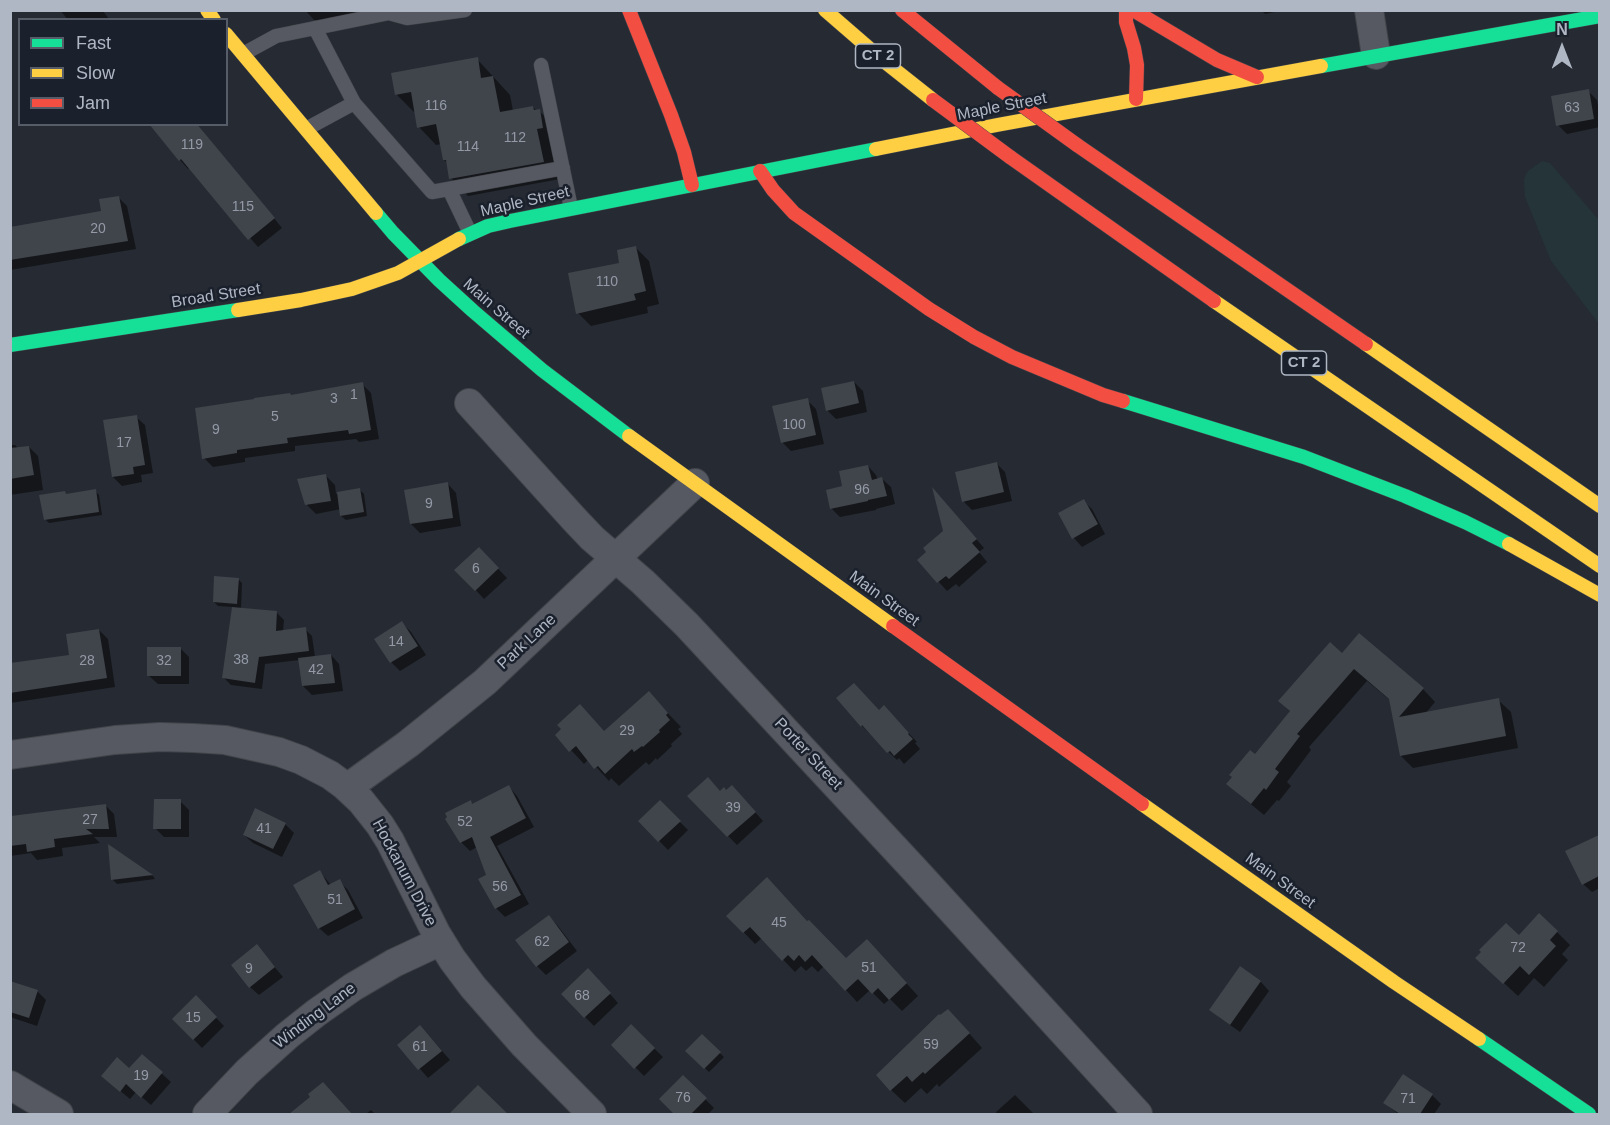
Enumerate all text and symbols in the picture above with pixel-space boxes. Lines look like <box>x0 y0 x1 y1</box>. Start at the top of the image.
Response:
legend <box>18 18 228 126</box>
north arrow <box>1532 18 1592 78</box>
text: N <box>1556 21 1568 38</box>
text: Fast <box>76 33 111 53</box>
road number: CT 2 <box>856 44 900 68</box>
text: Slow <box>76 63 115 83</box>
street label: Maple Street <box>956 89 1048 125</box>
text: Jam <box>76 93 110 113</box>
house number: 116 <box>425 98 447 114</box>
house number: 63 <box>1564 100 1580 116</box>
house number: 112 <box>504 130 526 146</box>
house number: 119 <box>181 137 203 153</box>
house number: 114 <box>457 139 479 155</box>
street label: Maple Street <box>479 182 571 222</box>
house number: 115 <box>232 199 254 215</box>
house number: 20 <box>90 221 106 237</box>
house number: 110 <box>596 274 618 290</box>
street label: Main Street <box>459 275 533 343</box>
street label: Broad Street <box>170 279 262 313</box>
road number: CT 2 <box>1282 351 1326 375</box>
house number: 1 <box>350 387 358 403</box>
house number: 3 <box>330 391 338 407</box>
house number: 5 <box>271 409 279 425</box>
house number: 100 <box>782 417 806 433</box>
house number: 9 <box>212 422 220 438</box>
house number: 17 <box>116 435 132 451</box>
house number: 96 <box>854 482 870 498</box>
house number: 9 <box>425 496 433 512</box>
house number: 6 <box>472 561 480 577</box>
street label: Main Street <box>845 567 923 631</box>
street label: Park Lane <box>494 610 560 674</box>
house number: 14 <box>388 634 404 650</box>
house number: 38 <box>233 652 249 668</box>
house number: 28 <box>79 653 95 669</box>
house number: 32 <box>156 653 172 669</box>
house number: 42 <box>308 662 324 678</box>
street label: Porter Street <box>770 714 846 794</box>
house number: 29 <box>619 723 635 739</box>
house number: 39 <box>725 800 741 816</box>
house number: 27 <box>82 812 98 828</box>
house number: 52 <box>457 814 473 830</box>
street label: Hockanum Drive <box>368 816 440 930</box>
house number: 41 <box>256 821 272 837</box>
street label: Main Street <box>1241 849 1319 913</box>
house number: 56 <box>492 879 508 895</box>
house number: 51 <box>327 892 343 908</box>
house number: 45 <box>771 915 787 931</box>
house number: 62 <box>534 934 550 950</box>
house number: 72 <box>1510 940 1526 956</box>
house number: 51 <box>861 960 877 976</box>
house number: 9 <box>245 961 253 977</box>
street label: Winding Lane <box>270 979 360 1053</box>
house number: 68 <box>574 988 590 1004</box>
house number: 15 <box>185 1010 201 1026</box>
house number: 59 <box>923 1037 939 1053</box>
house number: 61 <box>412 1039 428 1055</box>
house number: 19 <box>133 1068 149 1084</box>
house number: 76 <box>675 1090 691 1106</box>
house number: 71 <box>1400 1091 1416 1107</box>

